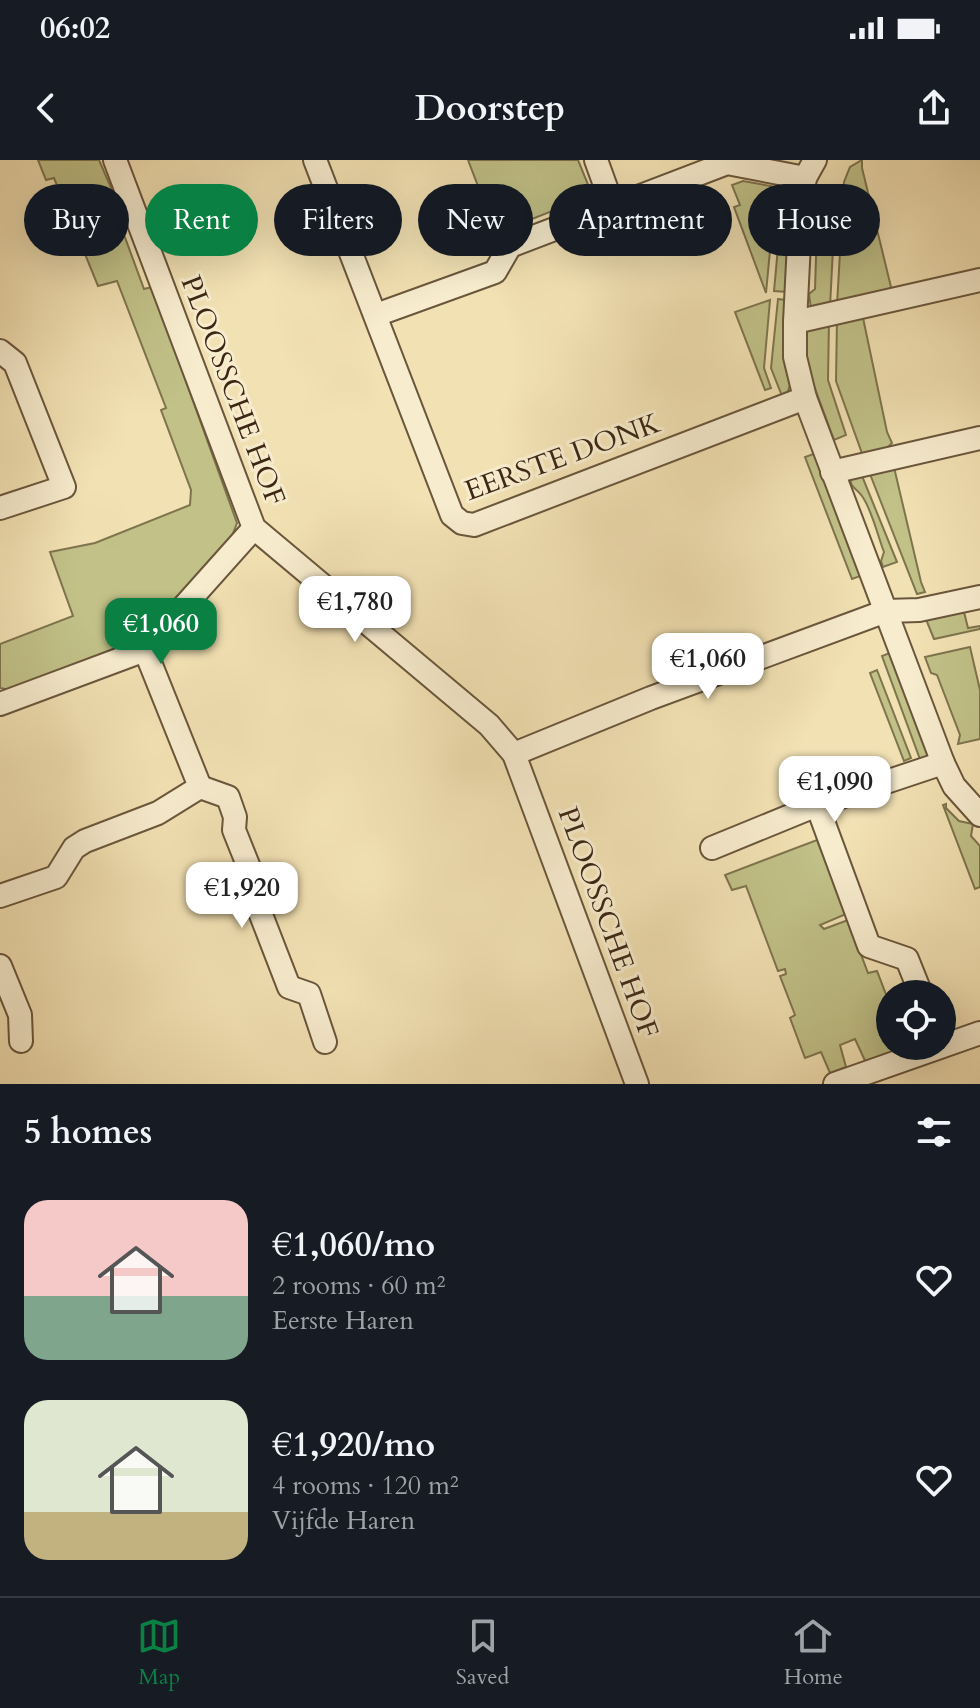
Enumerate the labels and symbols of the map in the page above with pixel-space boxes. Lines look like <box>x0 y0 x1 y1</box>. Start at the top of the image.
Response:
street label: PLOOSSCHE HOF <box>172 270 294 511</box>
street label: EERSTE DONK <box>460 404 665 510</box>
pin: €1,780 <box>290 576 420 644</box>
pin: €1,060 <box>96 598 226 666</box>
pin: €1,060 <box>643 633 773 701</box>
pin: €1,090 <box>770 756 900 824</box>
street label: PLOOSSCHE HOF <box>549 802 667 1043</box>
pin: €1,920 <box>177 862 307 930</box>

